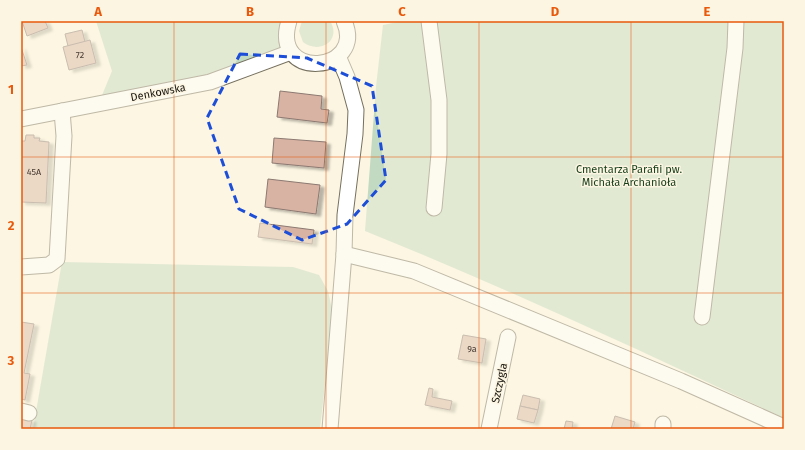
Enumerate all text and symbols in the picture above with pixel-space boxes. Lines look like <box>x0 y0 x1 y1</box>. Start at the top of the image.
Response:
text: A <box>93 4 102 19</box>
text: B <box>246 4 254 19</box>
text: C <box>398 4 406 19</box>
text: D <box>551 4 560 19</box>
text: E <box>704 4 711 19</box>
house number: 72 <box>76 50 84 60</box>
street label: Denkowska <box>129 81 187 104</box>
text: 1 <box>8 82 14 97</box>
park label: Cmentarza Parafii pw. Michała Archanioła <box>576 163 682 189</box>
house number: 45A <box>27 167 42 177</box>
text: 2 <box>8 218 15 233</box>
house number: 9a <box>467 344 477 354</box>
text: 3 <box>7 353 15 368</box>
street label: Szczygla <box>489 362 510 404</box>

